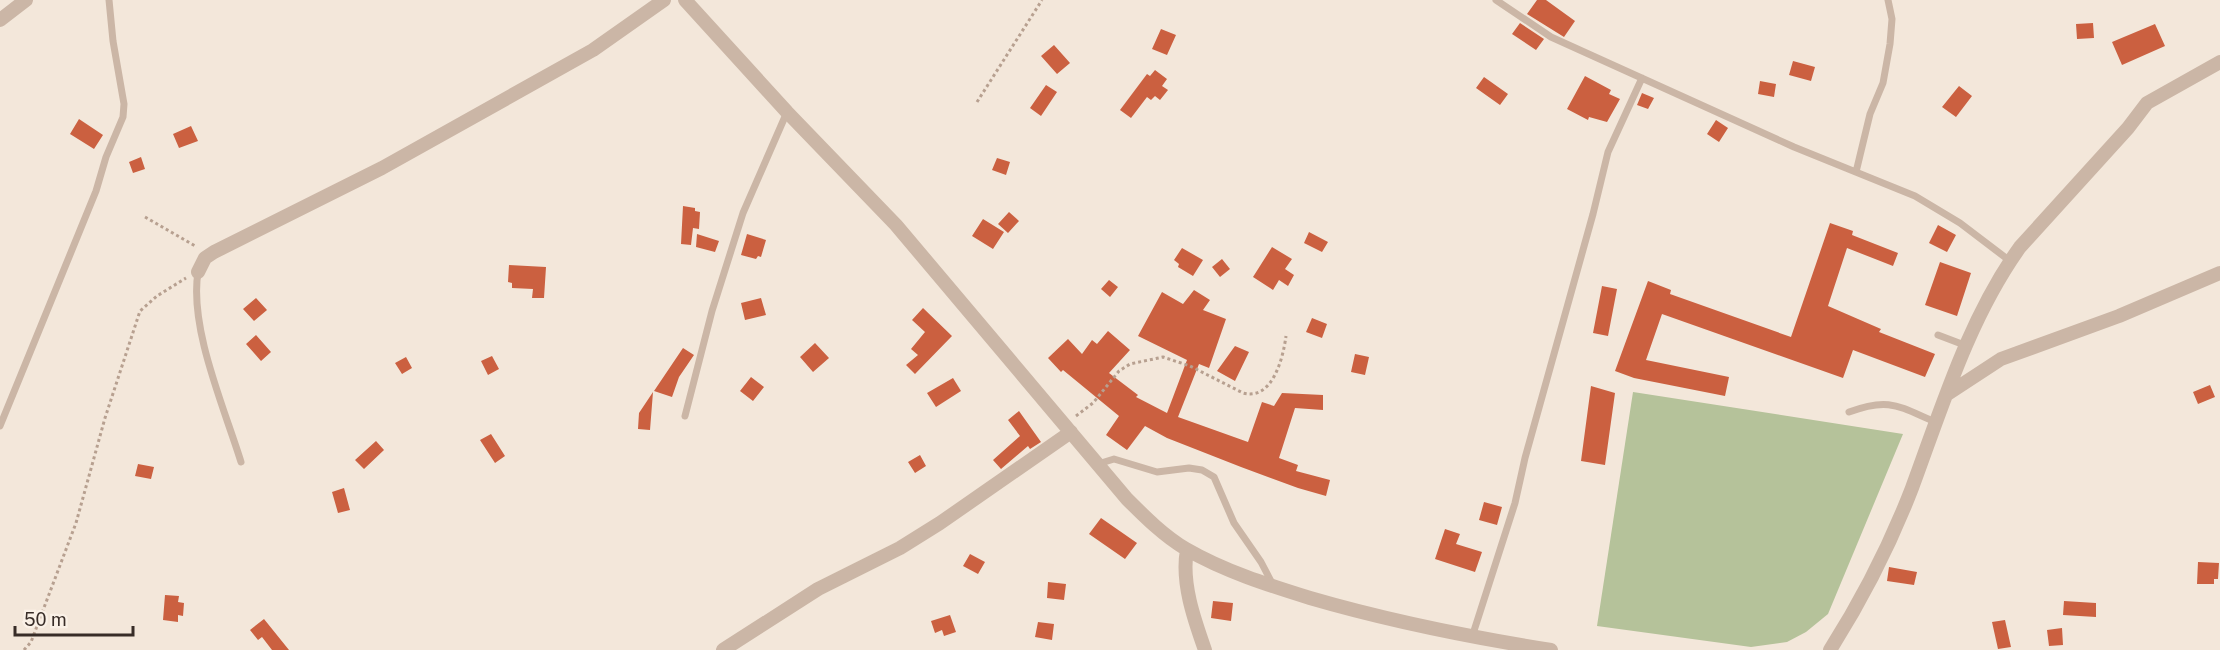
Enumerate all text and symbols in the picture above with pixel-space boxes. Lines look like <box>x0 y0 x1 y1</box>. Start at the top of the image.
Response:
scale bar <box>15 599 134 637</box>
text: 50 m <box>24 609 67 630</box>

